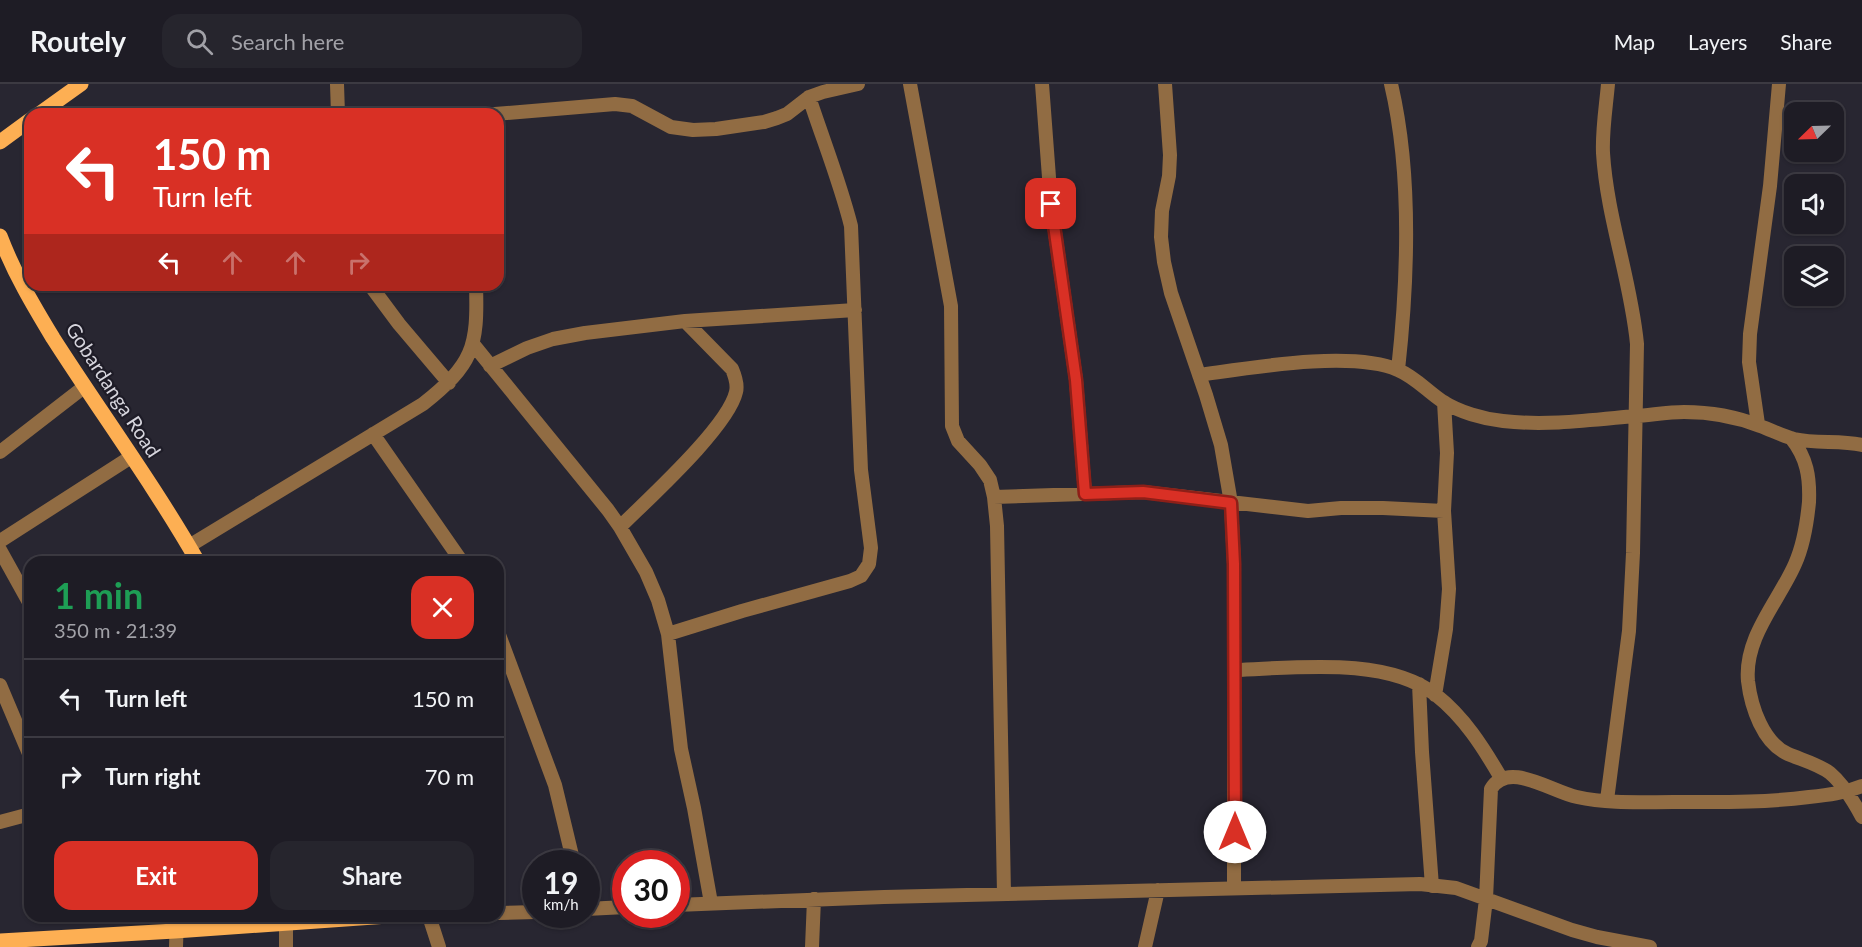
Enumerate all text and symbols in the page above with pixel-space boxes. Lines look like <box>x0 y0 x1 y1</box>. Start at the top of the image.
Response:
search box <box>162 14 582 68</box>
text: Routely <box>30 24 126 58</box>
icon: search <box>183 25 216 58</box>
text: Search here <box>231 28 344 55</box>
text: Map <box>1614 29 1655 54</box>
text: Layers <box>1688 29 1747 54</box>
text: Share <box>1780 29 1832 54</box>
north arrow <box>1784 102 1844 162</box>
map controls <box>1784 102 1844 306</box>
text: 150 m <box>153 129 271 179</box>
icon: left <box>54 132 132 210</box>
button: sound <box>1784 174 1844 234</box>
pin <box>1025 178 1076 229</box>
text: Turn left <box>153 180 252 213</box>
icon: arrive <box>1034 187 1067 220</box>
icon: left <box>153 246 186 279</box>
icon: ahead <box>216 246 249 279</box>
icon: ahead <box>279 246 312 279</box>
icon: right <box>342 246 375 279</box>
button: layers <box>1784 246 1844 306</box>
street label: Gobardanga Road <box>61 318 166 461</box>
text: 1 min <box>54 573 143 617</box>
button: close <box>411 576 474 639</box>
text: 350 m · 21:39 <box>54 618 177 642</box>
icon: left <box>54 682 87 715</box>
text: Turn left <box>105 685 187 712</box>
text: 150 m <box>412 685 474 712</box>
icon: right <box>54 760 87 793</box>
text: Turn right <box>105 763 200 790</box>
text: 70 m <box>425 763 474 790</box>
position arrow <box>1203 800 1267 864</box>
button: Exit <box>54 841 258 910</box>
button: Share <box>270 841 474 910</box>
speed limit sign: 30 <box>612 850 690 928</box>
text: 19 <box>544 864 578 900</box>
text: km/h <box>543 895 579 913</box>

